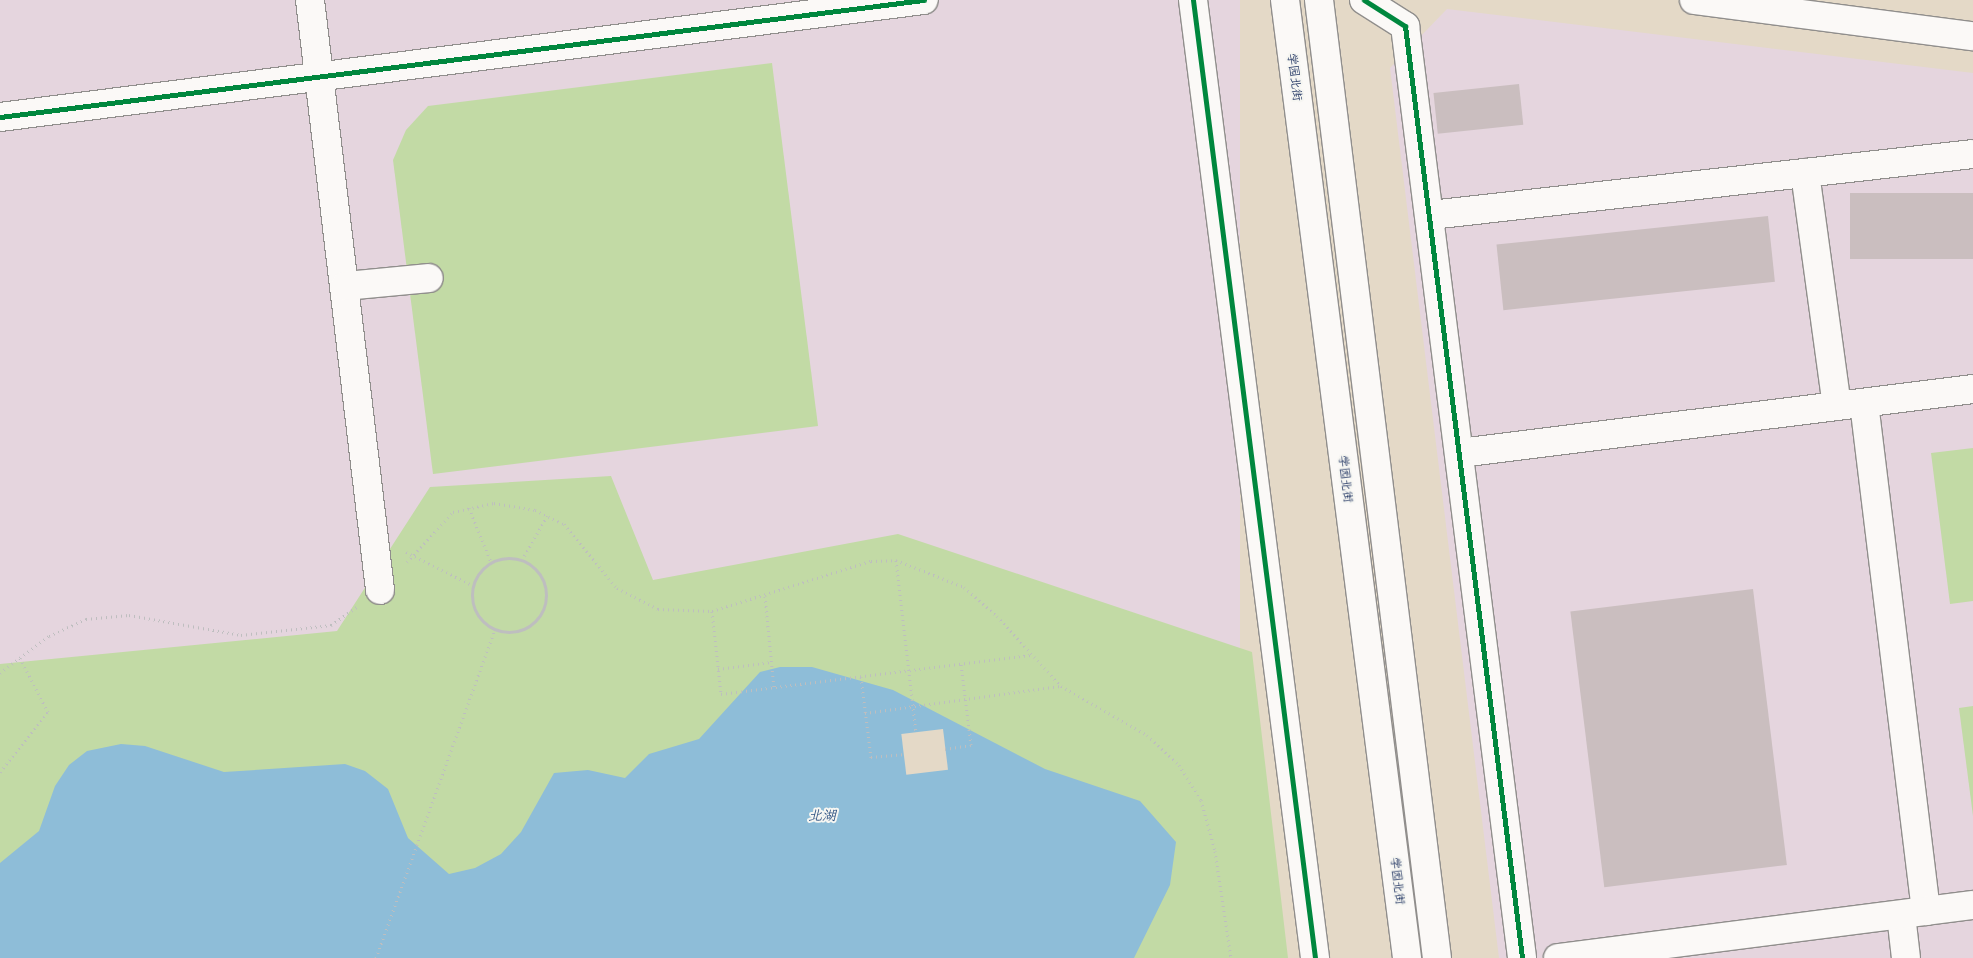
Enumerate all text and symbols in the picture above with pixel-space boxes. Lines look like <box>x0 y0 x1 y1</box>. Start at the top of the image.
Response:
street label: 学园北街 <box>1285 52 1305 102</box>
street label: 学园北街 <box>1336 454 1356 504</box>
water label: 北湖 <box>808 807 836 823</box>
street label: 学园北街 <box>1388 856 1408 906</box>

